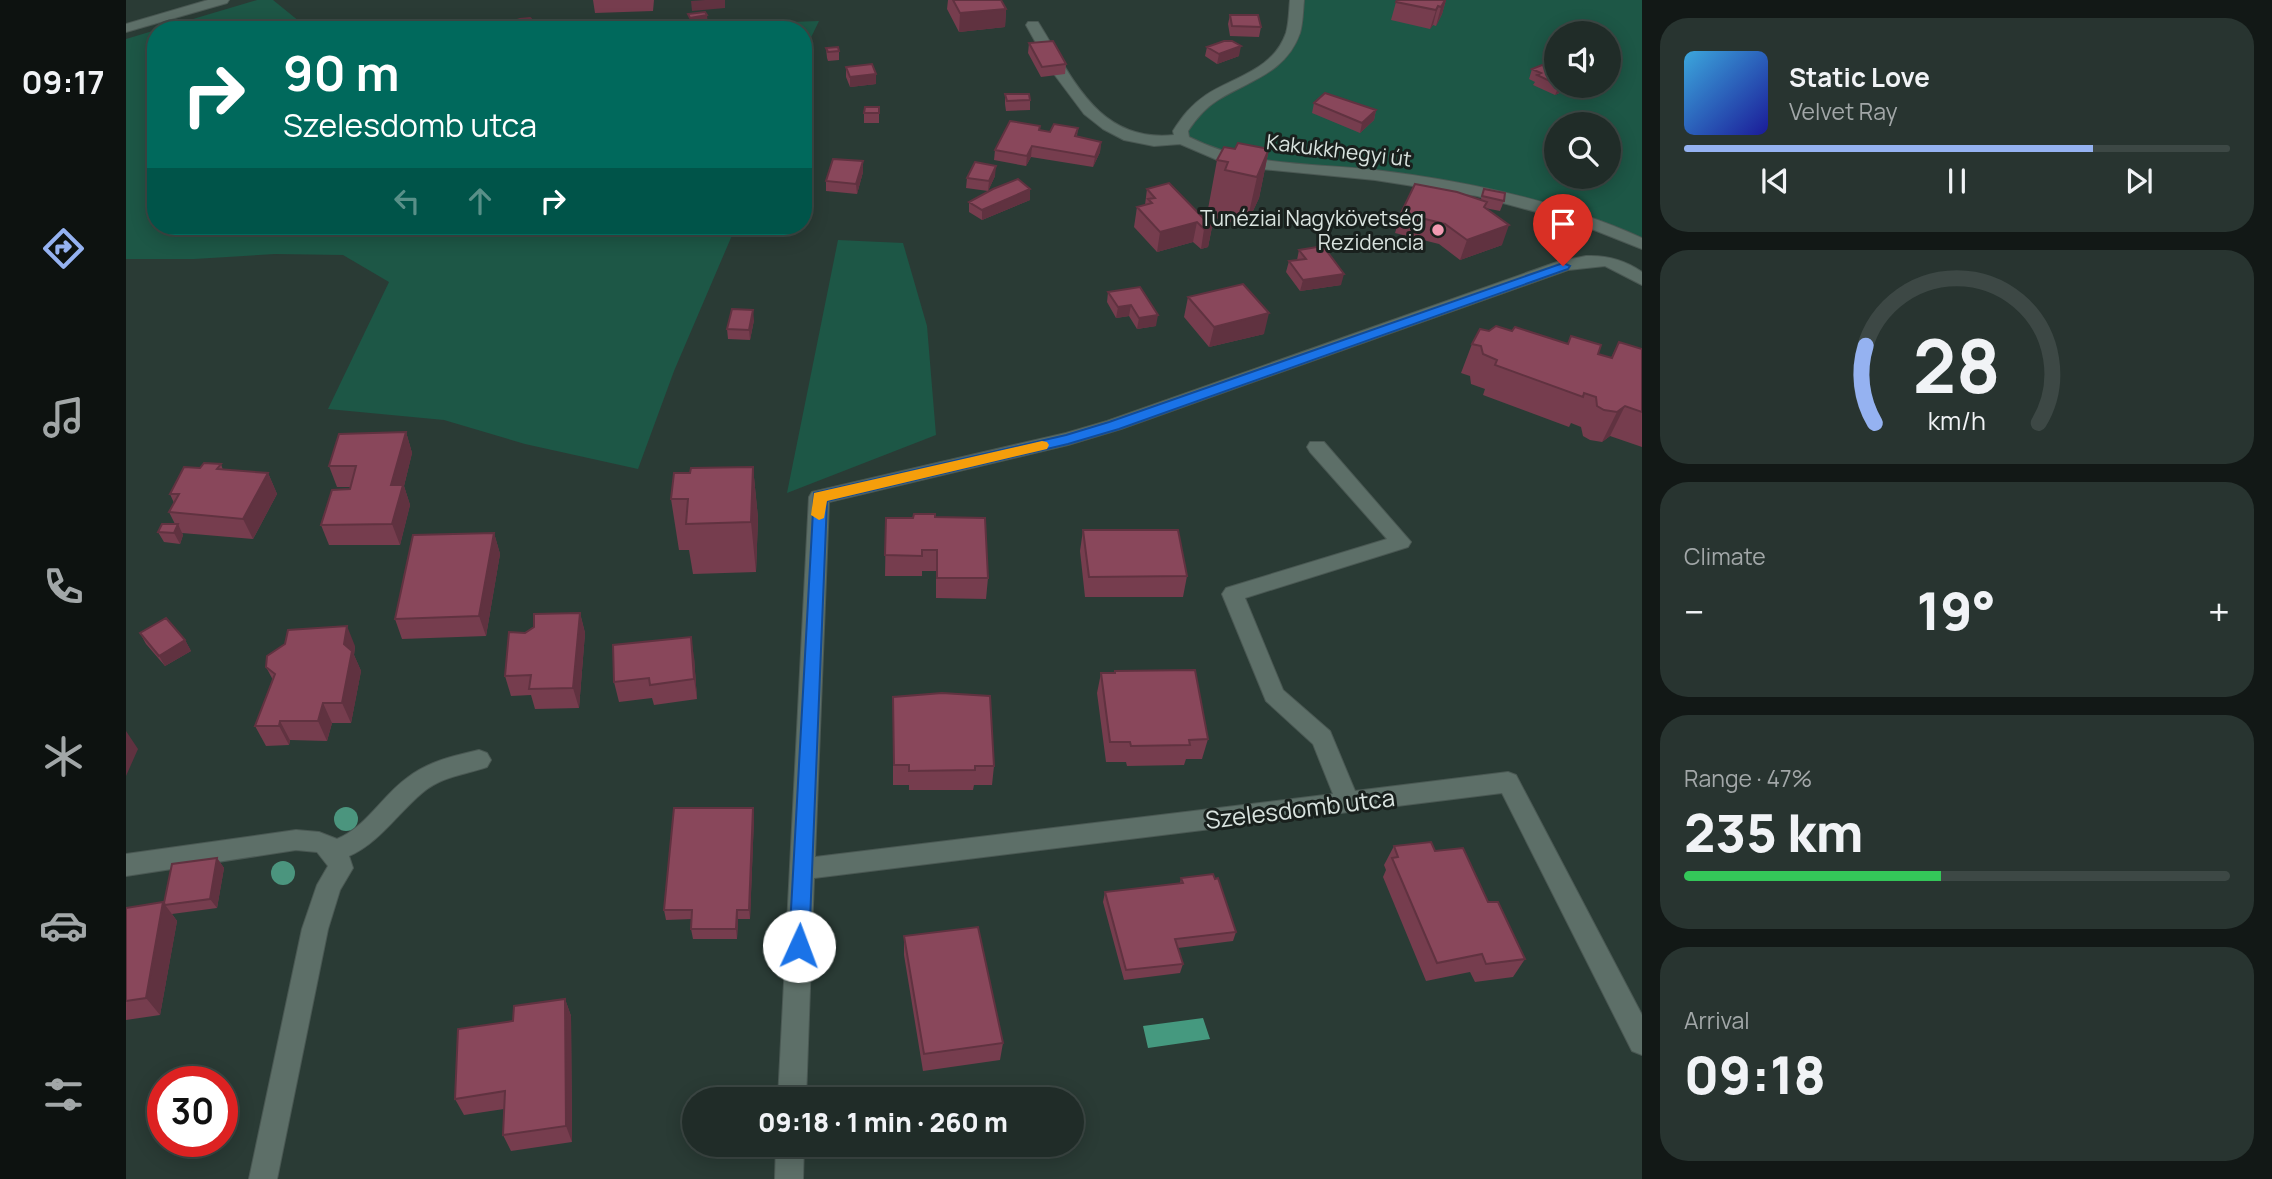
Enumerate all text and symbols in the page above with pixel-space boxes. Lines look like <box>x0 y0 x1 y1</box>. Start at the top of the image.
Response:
map controls <box>1544 21 1621 189</box>
button: sound <box>1544 21 1621 98</box>
text: 90 m <box>283 39 400 106</box>
icon: right <box>168 49 259 140</box>
text: Static Love <box>1789 59 1930 95</box>
text: 09:17 <box>22 60 105 104</box>
text: Velvet Ray <box>1789 95 1898 127</box>
text: Szelesdomb utca <box>283 103 537 147</box>
button: search <box>1544 112 1621 189</box>
street label: Kakukkhegyi út <box>1265 127 1413 173</box>
icon: previous <box>1756 162 1794 200</box>
icon: pause <box>1938 162 1976 200</box>
icon: next <box>2120 162 2158 200</box>
icon: left <box>388 182 426 220</box>
icon: ahead <box>461 182 499 220</box>
icon: right <box>534 182 572 220</box>
pin <box>1533 194 1593 266</box>
place label: Tunéziai Nagykövetség Rezidencia <box>1200 204 1424 256</box>
icon: arrive <box>1544 205 1582 243</box>
marker: Tunéziai Nagykövetség Rezidencia <box>1430 222 1446 238</box>
icon: directions <box>39 224 88 273</box>
text: 28 <box>1913 316 2001 416</box>
icon: music <box>39 393 88 442</box>
text: km/h <box>1928 403 1986 438</box>
text: Climate <box>1684 540 1766 572</box>
icon: phone <box>39 562 88 611</box>
text: 19° <box>1917 575 1996 646</box>
text: − <box>1684 585 1705 637</box>
text: + <box>2208 585 2230 637</box>
icon: climate <box>39 732 88 781</box>
text: Range · 47% <box>1684 762 1812 794</box>
street label: Szelesdomb utca <box>1203 780 1397 836</box>
text: 235 km <box>1684 797 1864 868</box>
icon: car <box>39 901 88 950</box>
position arrow <box>762 909 836 983</box>
text: Arrival <box>1684 1004 1750 1036</box>
text: 09:18 <box>1684 1039 1826 1110</box>
speed limit sign: 30 <box>147 1066 238 1157</box>
icon: filters <box>39 1070 88 1119</box>
text: 09:18 · 1 min · 260 m <box>758 1104 1008 1140</box>

